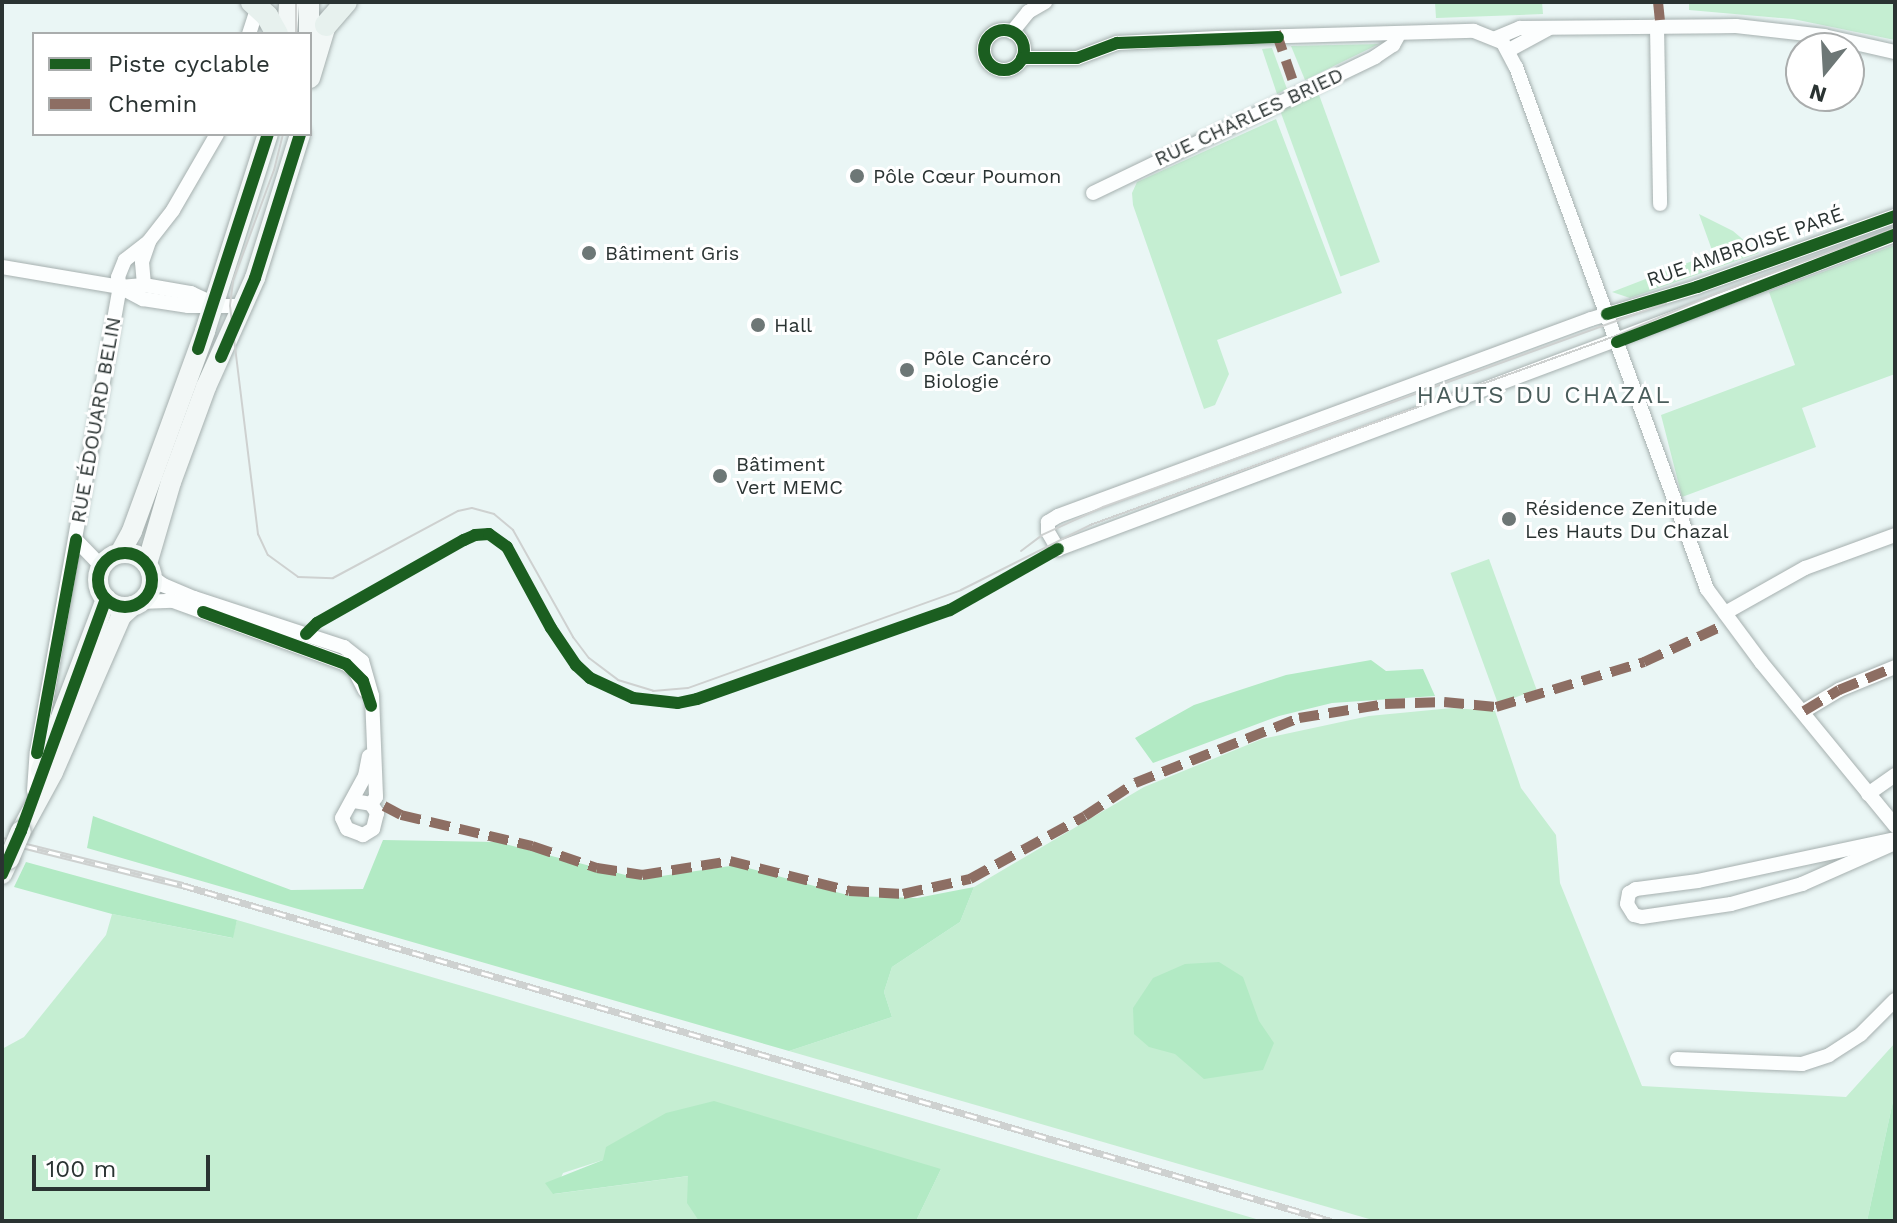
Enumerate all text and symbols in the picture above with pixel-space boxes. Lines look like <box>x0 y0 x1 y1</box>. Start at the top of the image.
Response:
legend <box>32 32 312 136</box>
north arrow <box>1785 32 1865 112</box>
text: Piste cyclable <box>108 50 270 78</box>
street label: RUE CHARLES BRIED <box>1151 63 1347 171</box>
text: N <box>1806 79 1830 108</box>
text: Chemin <box>108 90 197 118</box>
place label: Pôle Cœur Poumon <box>873 164 1062 188</box>
marker: Pôle Cœur Poumon <box>848 167 866 185</box>
street label: RUE AMBROISE PARÉ <box>1643 202 1847 292</box>
place label: Bâtiment Gris <box>605 241 739 265</box>
marker: Bâtiment Gris <box>580 244 598 262</box>
place label: Hall <box>774 313 812 337</box>
street label: RUE ÉDOUARD BELIN <box>66 315 126 525</box>
marker: Hall <box>749 316 767 334</box>
place label: Pôle Cancéro Biologie <box>923 346 1051 393</box>
marker: Pôle Cancéro Biologie <box>898 361 916 379</box>
district label: HAUTS DU CHAZAL <box>1417 382 1671 410</box>
place label: Bâtiment Vert MEMC <box>736 452 843 499</box>
marker: Bâtiment Vert MEMC <box>711 467 729 485</box>
place label: Résidence Zenitude Les Hauts Du Chazal <box>1525 496 1729 543</box>
marker: Résidence Zenitude Les Hauts Du Chazal <box>1500 510 1518 528</box>
scale bar <box>36 1139 214 1189</box>
text: 100 m <box>46 1155 116 1183</box>

